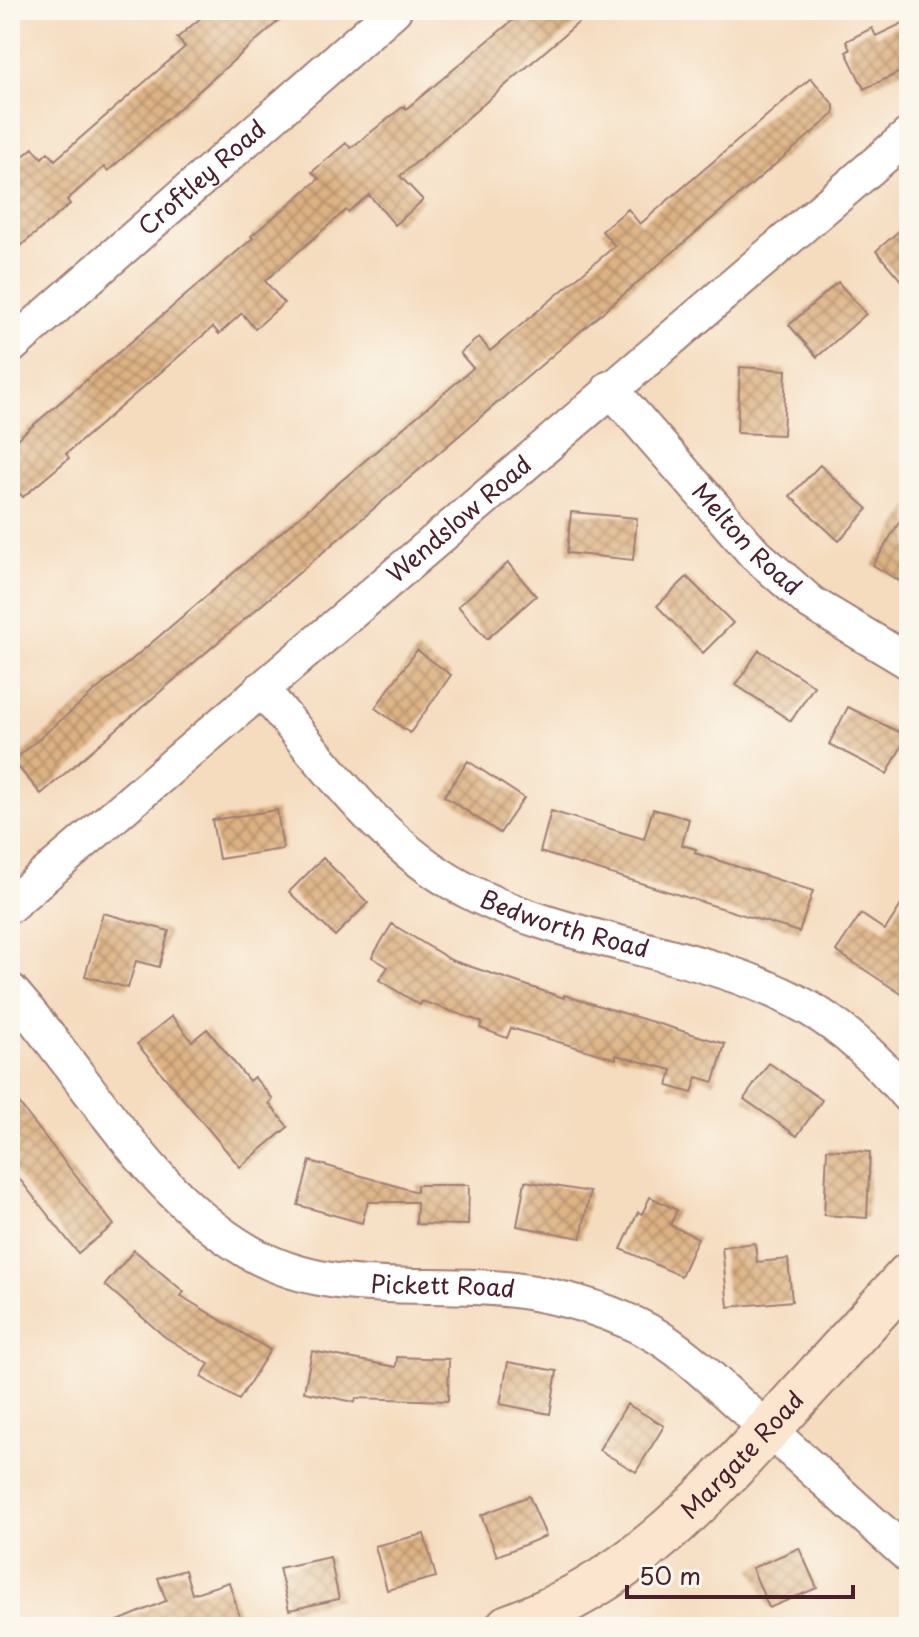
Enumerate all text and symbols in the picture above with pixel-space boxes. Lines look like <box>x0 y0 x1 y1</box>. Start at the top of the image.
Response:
street label: Croftley Road <box>129 110 273 243</box>
street label: Wendslow Road <box>378 446 538 591</box>
street label: Melton Road <box>684 474 810 603</box>
street label: Bedworth Road <box>475 880 653 966</box>
street label: Pickett Road <box>370 1264 517 1306</box>
street label: Margate Road <box>672 1382 811 1526</box>
scale bar <box>627 1549 853 1599</box>
text: 50 m <box>639 1557 701 1593</box>

